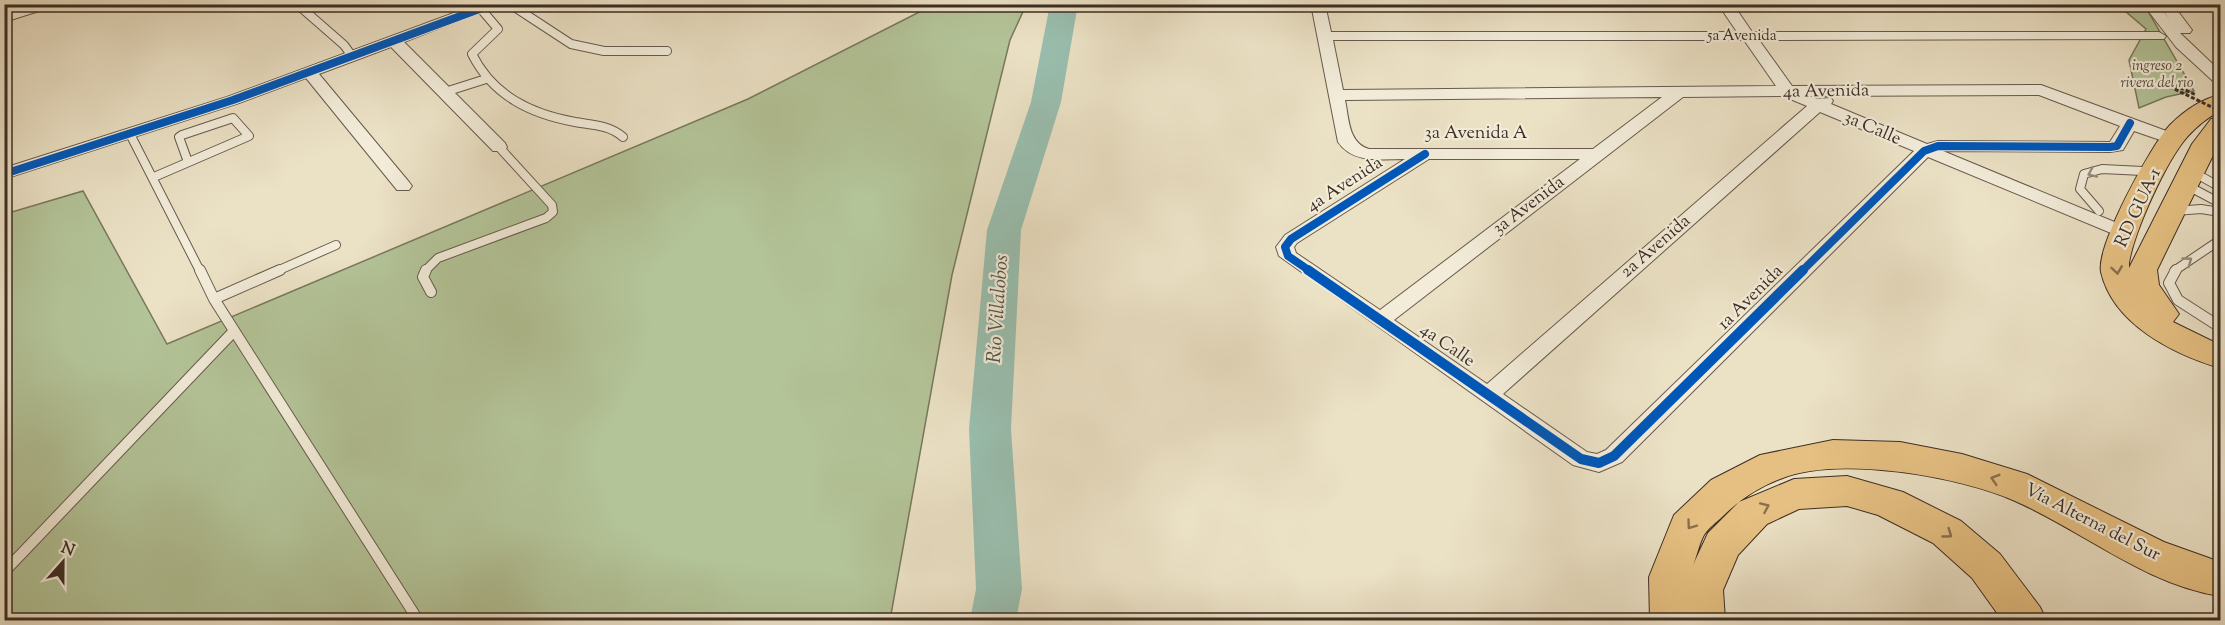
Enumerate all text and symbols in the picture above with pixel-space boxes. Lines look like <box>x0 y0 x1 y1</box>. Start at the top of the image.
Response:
street label: 5a Avenida <box>1706 26 1777 47</box>
park label: ingreso 2 rivera del rio <box>2120 56 2194 94</box>
street label: 4a Avenida <box>1783 78 1869 106</box>
street label: 3a Calle <box>1839 105 1905 153</box>
street label: 3a Avenida A <box>1425 121 1528 147</box>
street label: 4a Avenida <box>1302 151 1388 219</box>
street label: RD GUA-1 <box>2109 164 2169 252</box>
one-way arrow <box>2087 166 2098 178</box>
street label: 3a Avenida <box>1487 170 1571 242</box>
street label: 2a Avenida <box>1615 209 1697 285</box>
water label: Río Villalobos <box>981 254 1017 364</box>
one-way arrow <box>2182 257 2193 268</box>
street label: 1a Avenida <box>1712 259 1790 337</box>
one-way arrow <box>2110 265 2122 275</box>
street label: 4a Calle <box>1414 318 1480 374</box>
one-way arrow <box>1990 474 2001 486</box>
street label: Vía Alterna del Sur <box>2020 478 2165 569</box>
one-way arrow <box>1759 503 1770 515</box>
one-way arrow <box>1687 519 1698 530</box>
one-way arrow <box>1941 527 1952 538</box>
north arrow <box>33 532 93 592</box>
text: N <box>57 537 78 563</box>

